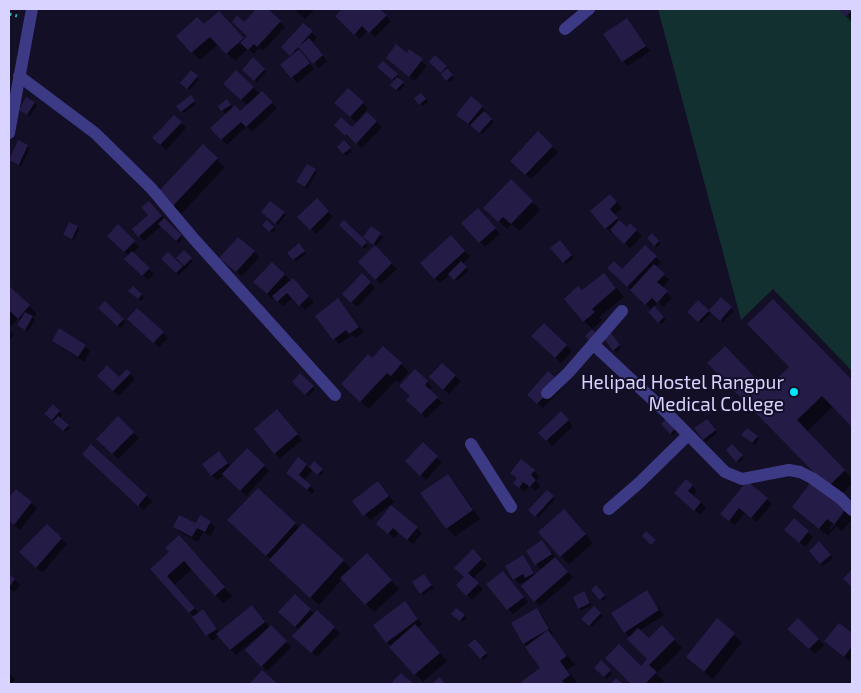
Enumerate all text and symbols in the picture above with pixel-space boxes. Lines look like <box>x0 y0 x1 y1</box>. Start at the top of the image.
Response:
place label: Helipad Hostel Rangpur Medical College <box>581 370 784 415</box>
marker: Helipad Hostel Rangpur Medical College <box>788 386 800 398</box>

